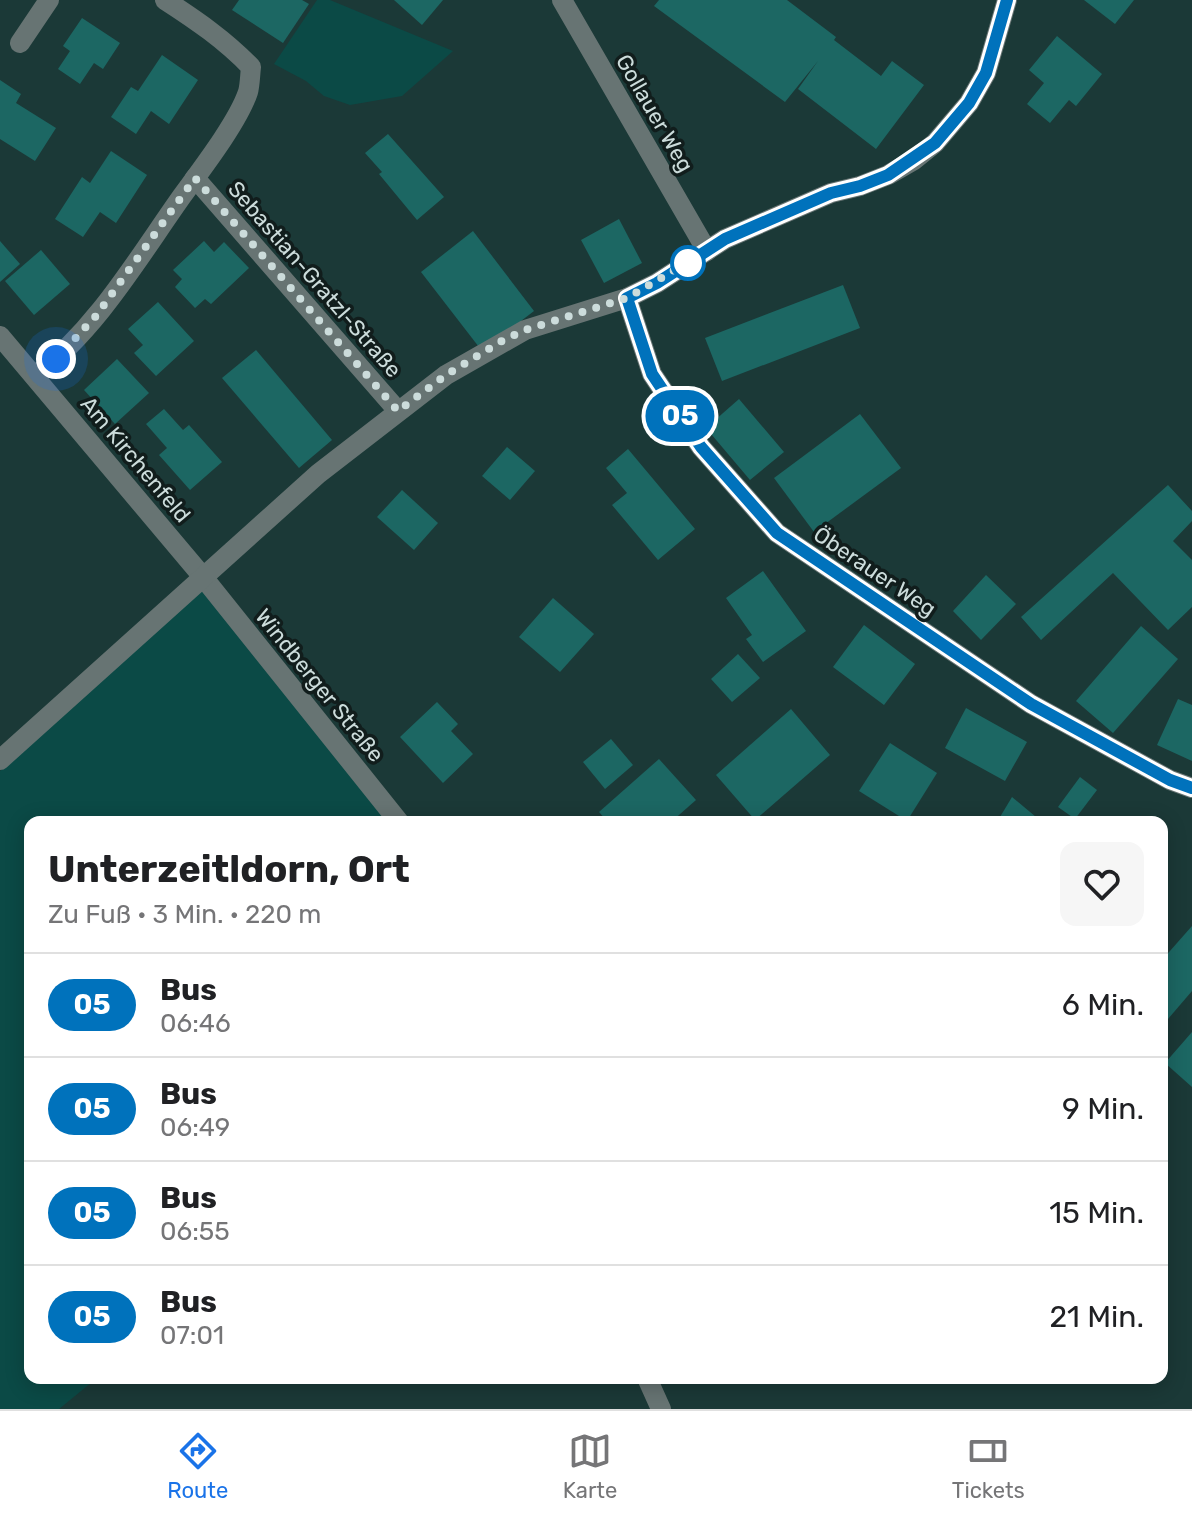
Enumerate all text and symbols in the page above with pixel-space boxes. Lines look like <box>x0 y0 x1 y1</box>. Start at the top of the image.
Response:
street label: Gollauer Weg <box>610 50 699 177</box>
street label: Sebastian-Gratzl-Straße <box>222 176 407 383</box>
unlabelled marker <box>671 246 705 280</box>
your location <box>36 339 76 379</box>
line badge: 05 <box>644 390 716 442</box>
street label: Am Kirchenfeld <box>75 391 196 528</box>
text: 05 <box>661 399 699 432</box>
street label: Öberauer Weg <box>808 521 941 622</box>
street label: Windberger Straße <box>249 603 390 767</box>
button: heart <box>1060 842 1144 926</box>
text: Unterzeitldorn, Ort <box>48 846 410 892</box>
text: Zu Fuß · 3 Min. · 220 m <box>48 899 321 930</box>
text: Bus <box>160 972 217 1008</box>
text: 6 Min. <box>1062 987 1144 1023</box>
text: 05 <box>73 988 111 1021</box>
text: 06:46 <box>160 1008 231 1039</box>
text: Bus <box>160 1076 217 1112</box>
text: 9 Min. <box>1062 1091 1144 1127</box>
text: 05 <box>73 1092 111 1125</box>
text: 06:49 <box>160 1112 230 1143</box>
text: Bus <box>160 1180 217 1216</box>
text: 15 Min. <box>1049 1195 1144 1231</box>
text: 05 <box>73 1196 111 1229</box>
text: 06:55 <box>160 1216 230 1247</box>
text: Bus <box>160 1284 217 1320</box>
text: 21 Min. <box>1049 1299 1144 1335</box>
text: 05 <box>73 1300 111 1333</box>
text: 07:01 <box>160 1320 224 1351</box>
tab: Route <box>167 1429 228 1504</box>
tab: Karte <box>563 1429 617 1504</box>
tab: Tickets <box>952 1429 1025 1504</box>

